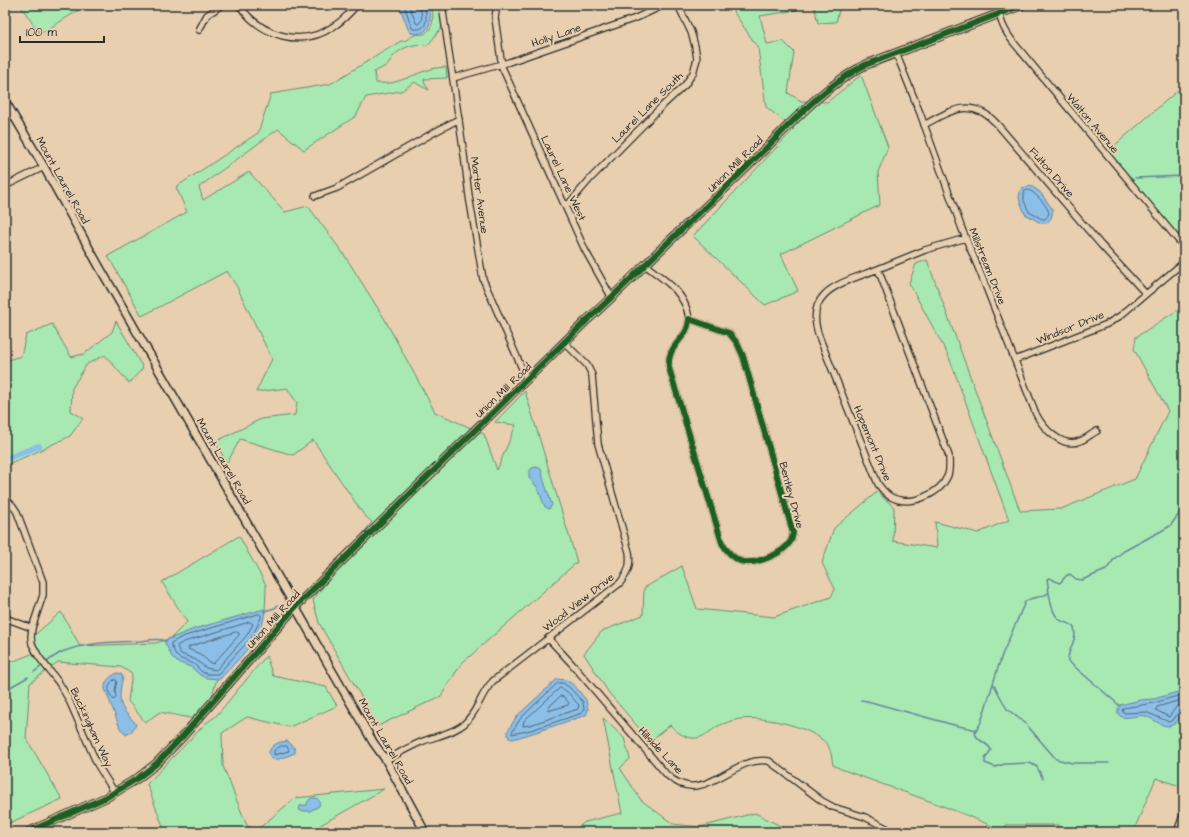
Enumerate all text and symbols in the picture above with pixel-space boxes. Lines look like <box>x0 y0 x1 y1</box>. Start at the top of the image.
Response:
scale bar <box>20 18 104 44</box>
street label: Holly Lane <box>529 20 583 52</box>
text: 100 m <box>26 24 57 41</box>
street label: Laurel Lane South <box>609 68 687 146</box>
street label: Walton Avenue <box>1063 90 1122 157</box>
street label: Laurel Lane West <box>537 133 590 224</box>
street label: Union Mill Road <box>704 133 767 196</box>
street label: Mount Laurel Road <box>32 134 93 227</box>
street label: Fulton Drive <box>1026 144 1078 201</box>
street label: Marter Avenue <box>467 156 492 234</box>
street label: Millstream Drive <box>965 226 1010 307</box>
street label: Windsor Drive <box>1034 307 1106 348</box>
street label: Union Mill Road <box>472 359 535 421</box>
street label: Hopemont Drive <box>850 403 895 483</box>
street label: Mount Laurel Road <box>193 415 255 508</box>
street label: Bentley Drive <box>774 460 808 530</box>
street label: Wood View Drive <box>539 570 617 635</box>
street label: Union Mill Road <box>243 587 304 652</box>
street label: Buckingham Way <box>66 685 117 770</box>
street label: Mount Laurel Road <box>355 695 417 788</box>
street label: Hillside Lane <box>635 723 686 777</box>

